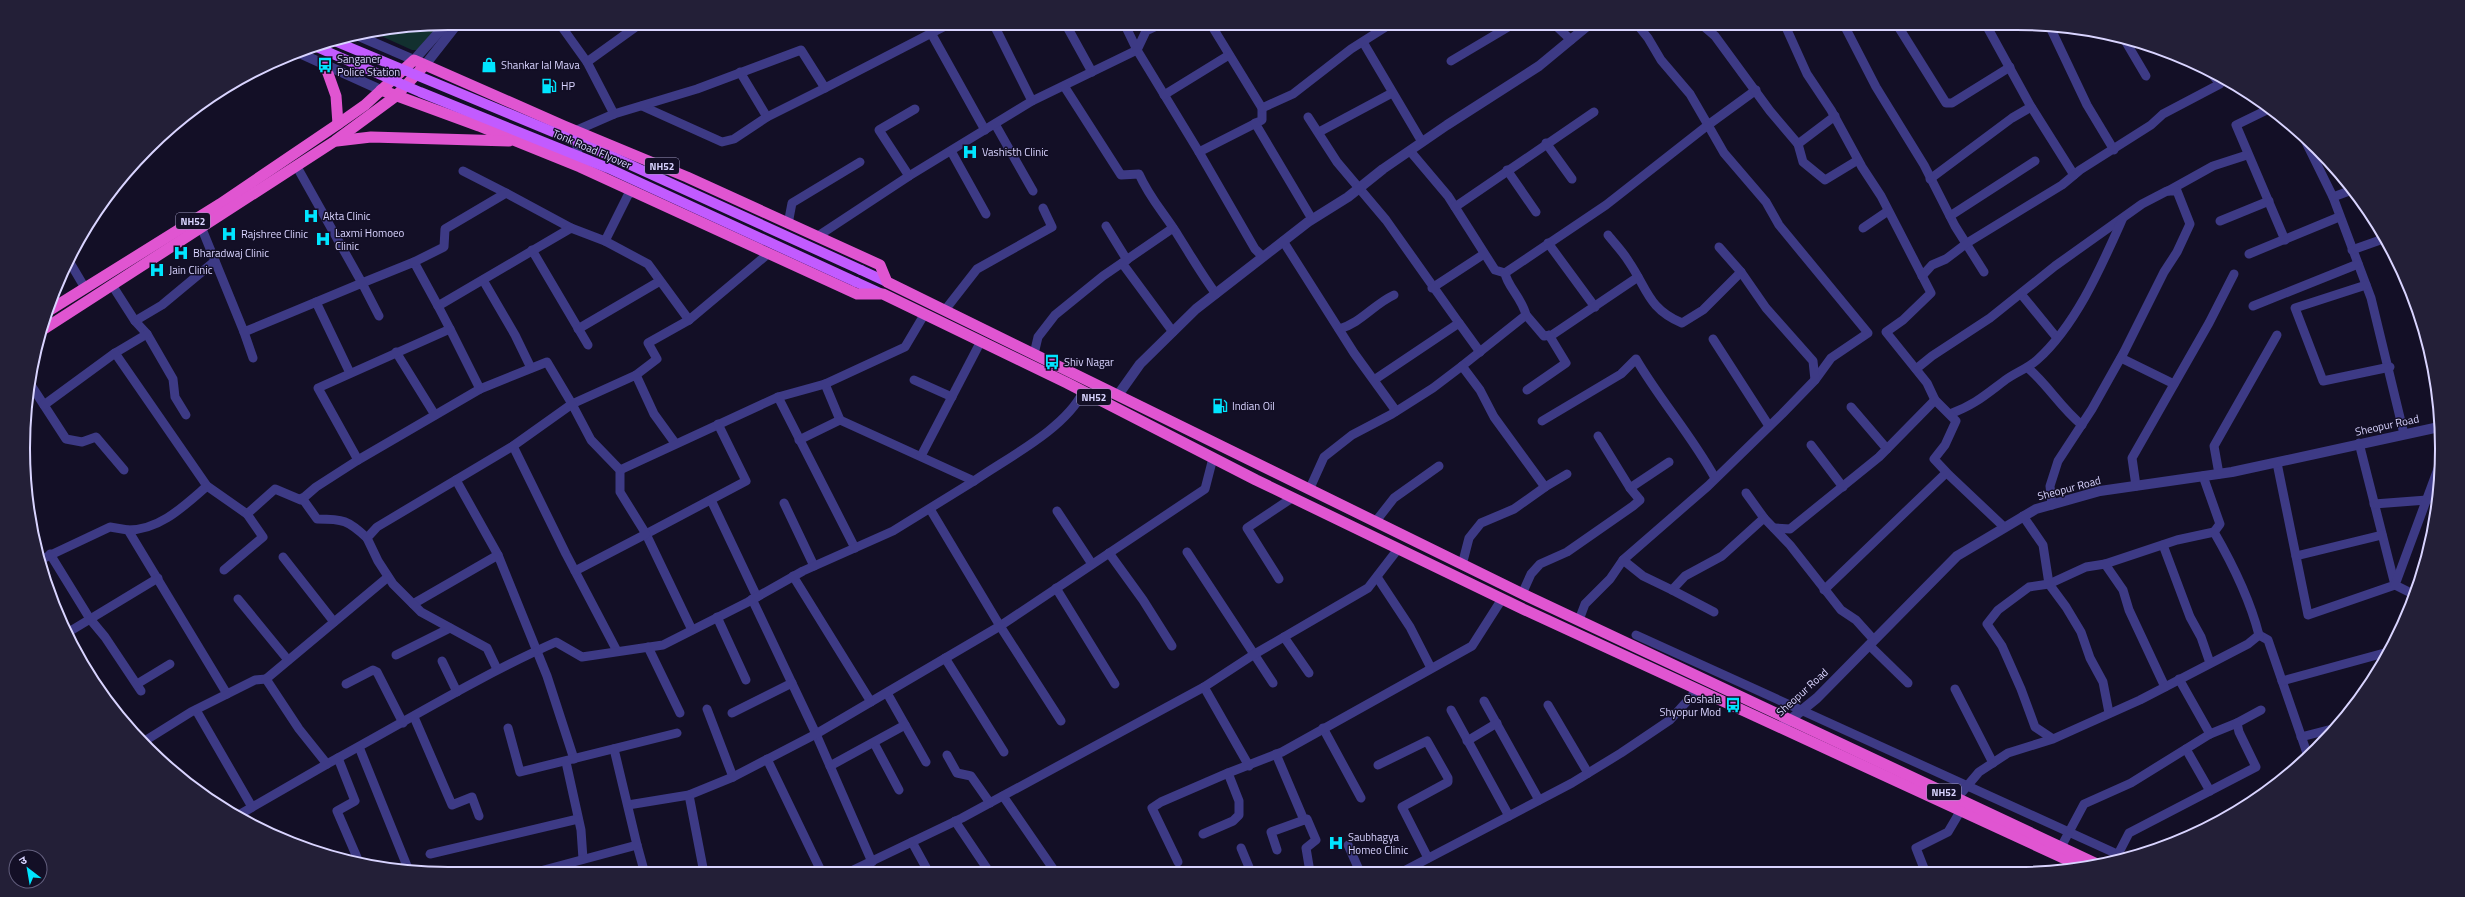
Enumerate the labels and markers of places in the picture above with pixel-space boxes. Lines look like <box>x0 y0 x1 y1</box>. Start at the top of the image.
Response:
place label: Sanganer Police Station <box>337 51 400 80</box>
bus stop icon: Sanganer Police Station <box>316 56 334 74</box>
shop icon: Shankar lal Mava <box>480 56 498 74</box>
place label: Shankar lal Mava <box>501 57 580 73</box>
fuel station icon: HP <box>540 77 558 95</box>
place label: HP <box>561 78 575 94</box>
hospital icon: Vashisth Clinic <box>961 143 979 161</box>
place label: Vashisth Clinic <box>982 144 1049 160</box>
hospital icon: Akta Clinic <box>302 207 320 225</box>
place label: Akta Clinic <box>323 208 371 224</box>
hospital icon: Rajshree Clinic <box>220 225 238 243</box>
place label: Laxmi Homoeo Clinic <box>335 225 405 254</box>
place label: Rajshree Clinic <box>241 226 308 242</box>
hospital icon: Laxmi Homoeo Clinic <box>314 230 332 248</box>
hospital icon: Bharadwaj Clinic <box>172 244 190 262</box>
place label: Bharadwaj Clinic <box>193 245 269 261</box>
hospital icon: Jain Clinic <box>148 261 166 279</box>
place label: Jain Clinic <box>169 262 213 278</box>
bus stop icon: Shiv Nagar <box>1043 353 1061 371</box>
place label: Shiv Nagar <box>1064 354 1114 370</box>
fuel station icon: Indian Oil <box>1211 397 1229 415</box>
place label: Indian Oil <box>1232 398 1275 414</box>
place label: Goshala Shyopur Mod <box>1659 691 1721 720</box>
bus stop icon: Goshala Shyopur Mod <box>1724 696 1742 714</box>
place label: Saubhagya Homeo Clinic <box>1348 829 1408 858</box>
hospital icon: Saubhagya Homeo Clinic <box>1327 834 1345 852</box>

